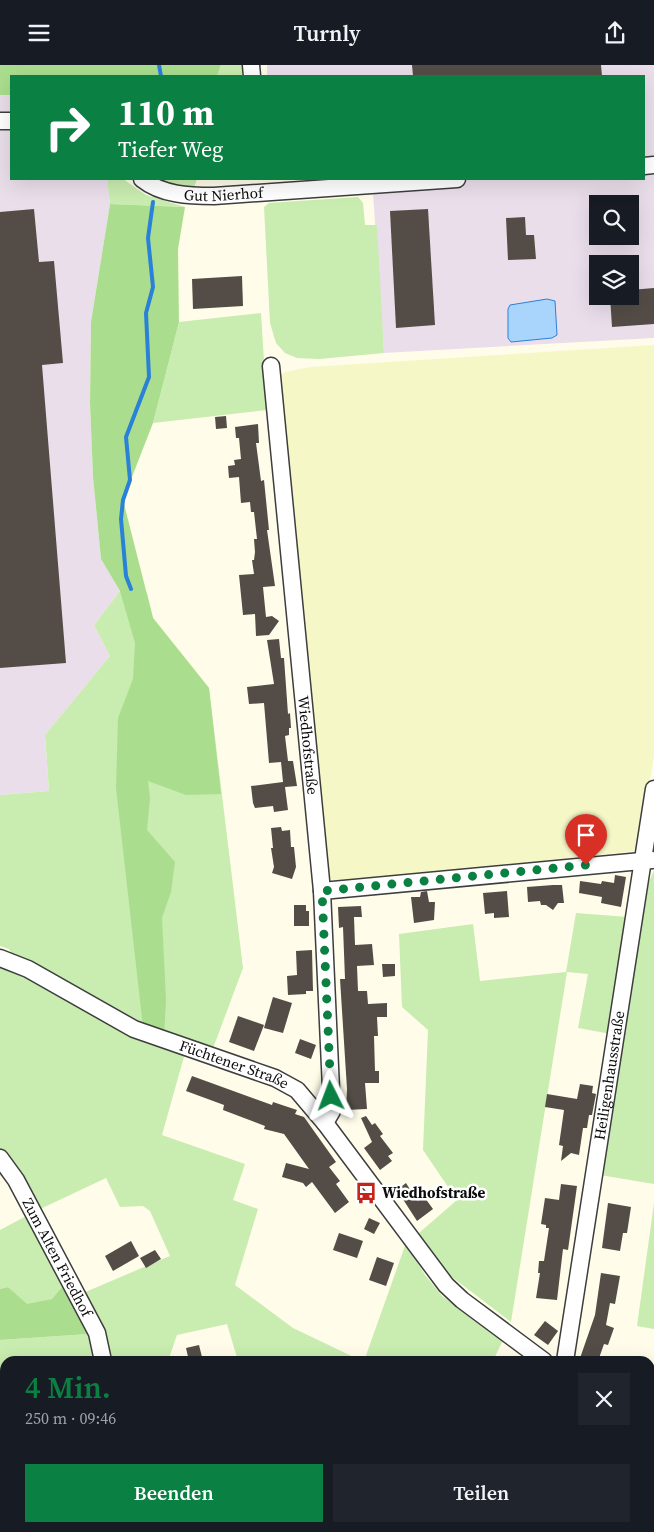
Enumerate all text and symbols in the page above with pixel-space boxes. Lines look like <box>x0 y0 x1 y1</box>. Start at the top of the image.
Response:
text: Turnly <box>293 18 361 48</box>
icon: menu <box>25 19 53 47</box>
icon: share <box>601 19 629 47</box>
text: 110 m <box>118 89 214 137</box>
icon: right <box>35 95 100 160</box>
text: Tiefer Weg <box>118 134 224 164</box>
street label: Gut Nierhof <box>183 181 265 206</box>
map controls <box>589 195 639 305</box>
button: search <box>589 195 639 245</box>
button: layers <box>589 255 639 305</box>
street label: Wiedhofstraße <box>293 695 324 796</box>
pin <box>565 814 607 865</box>
icon: arrive <box>572 821 600 849</box>
street label: Heiligenhausstraße <box>589 1009 629 1142</box>
street label: Füchtener Straße <box>177 1035 293 1094</box>
position arrow <box>304 1069 356 1121</box>
bus stop icon: Wiedhofstraße <box>353 1180 379 1206</box>
place label: Wiedhofstraße <box>382 1182 485 1203</box>
street label: Zum Alten Friedhof <box>17 1194 98 1322</box>
text: 4 Min. <box>25 1367 111 1408</box>
button: close <box>578 1373 630 1425</box>
text: 250 m · 09:46 <box>25 1407 116 1429</box>
button: Beenden <box>25 1464 323 1522</box>
button: Teilen <box>333 1464 630 1522</box>

